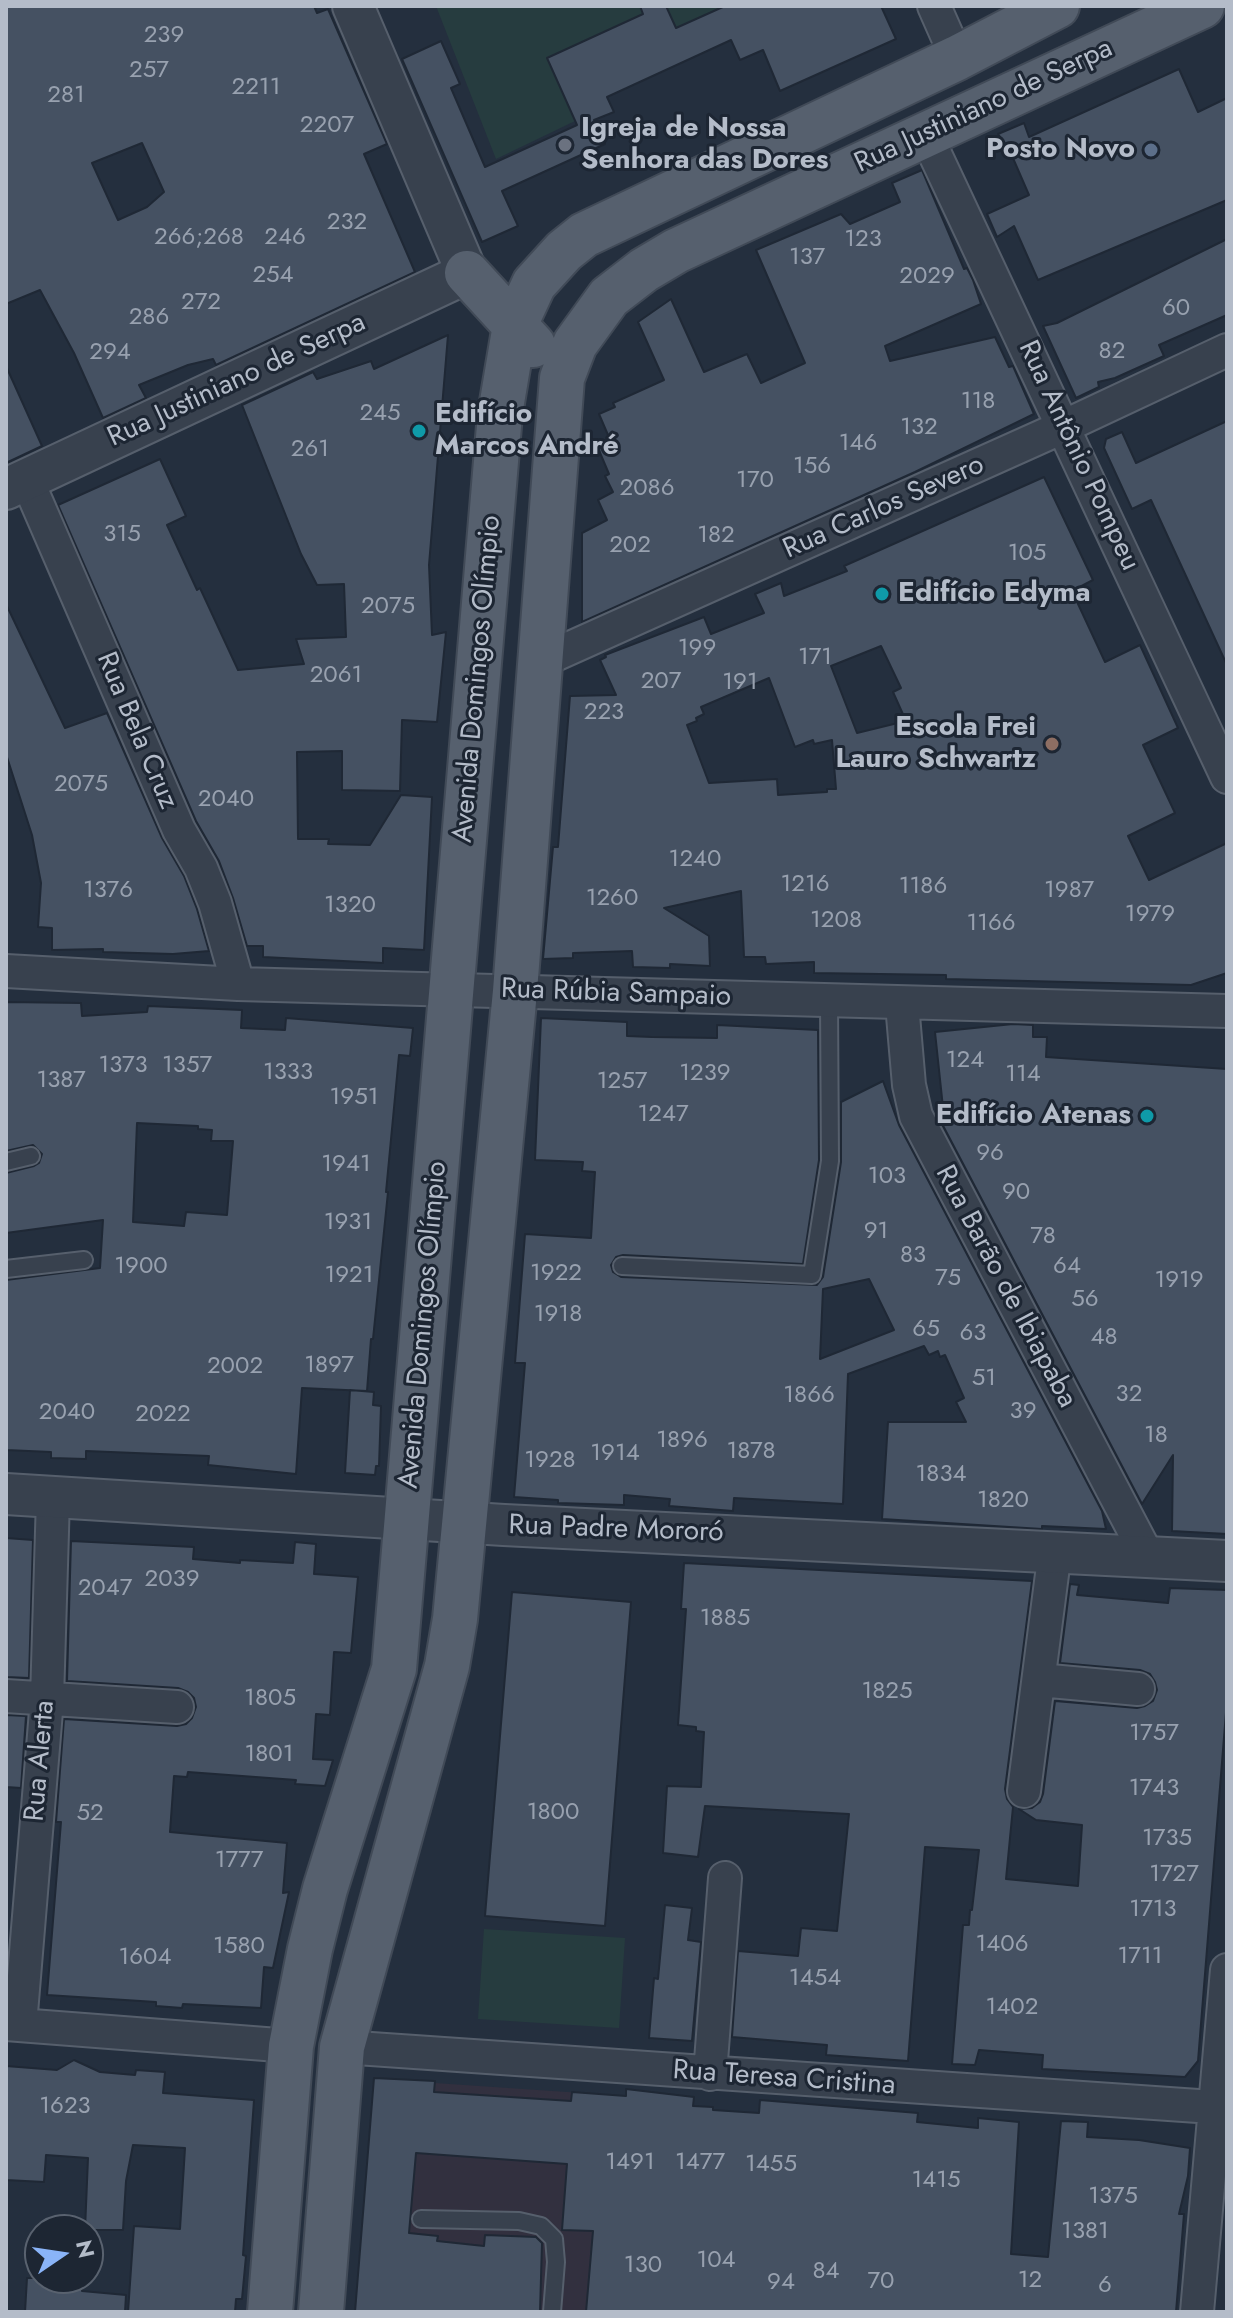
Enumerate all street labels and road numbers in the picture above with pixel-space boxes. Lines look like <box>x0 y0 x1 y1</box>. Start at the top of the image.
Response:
street label: Rua Justiniano de Serpa <box>850 33 1118 181</box>
street label: Rua Justiniano de Serpa <box>103 307 371 455</box>
street label: Rua Antônio Pompeu <box>1010 336 1146 576</box>
street label: Rua Carlos Severo <box>778 449 990 567</box>
street label: Avenida Domingos Olímpio <box>447 514 509 844</box>
street label: Rua Bela Cruz <box>88 648 184 814</box>
street label: Rua Rúbia Sampaio <box>500 973 732 1015</box>
street label: Avenida Domingos Olímpio <box>393 1160 455 1490</box>
street label: Rua Barão de Ibiapaba <box>927 1160 1083 1414</box>
street label: Rua Padre Mororó <box>508 1509 724 1551</box>
street label: Rua Alerta <box>19 1699 63 1823</box>
street label: Rua Teresa Cristina <box>672 2054 896 2104</box>

